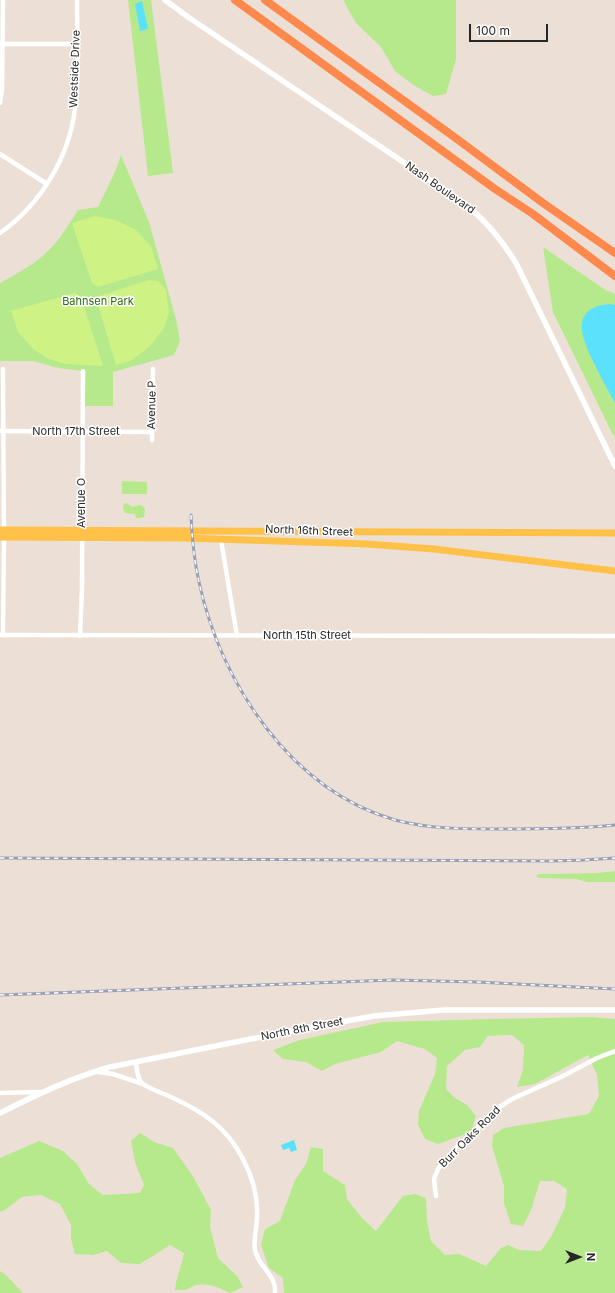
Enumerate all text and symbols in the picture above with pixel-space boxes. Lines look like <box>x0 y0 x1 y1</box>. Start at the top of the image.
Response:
scale bar <box>471 16 550 42</box>
text: 100 m <box>476 23 510 38</box>
street label: Westside Drive <box>67 30 83 108</box>
street label: Nash Boulevard <box>403 159 477 217</box>
park label: Bahnsen Park <box>62 295 134 309</box>
street label: Avenue P <box>145 381 159 429</box>
street label: North 17th Street <box>32 425 120 439</box>
street label: Avenue O <box>75 478 89 528</box>
street label: North 16th Street <box>265 523 353 539</box>
street label: North 15th Street <box>263 629 351 643</box>
street label: North 8th Street <box>260 1015 344 1043</box>
street label: Burr Oaks Road <box>437 1104 503 1170</box>
north arrow <box>559 1237 599 1277</box>
text: N <box>584 1253 598 1261</box>

